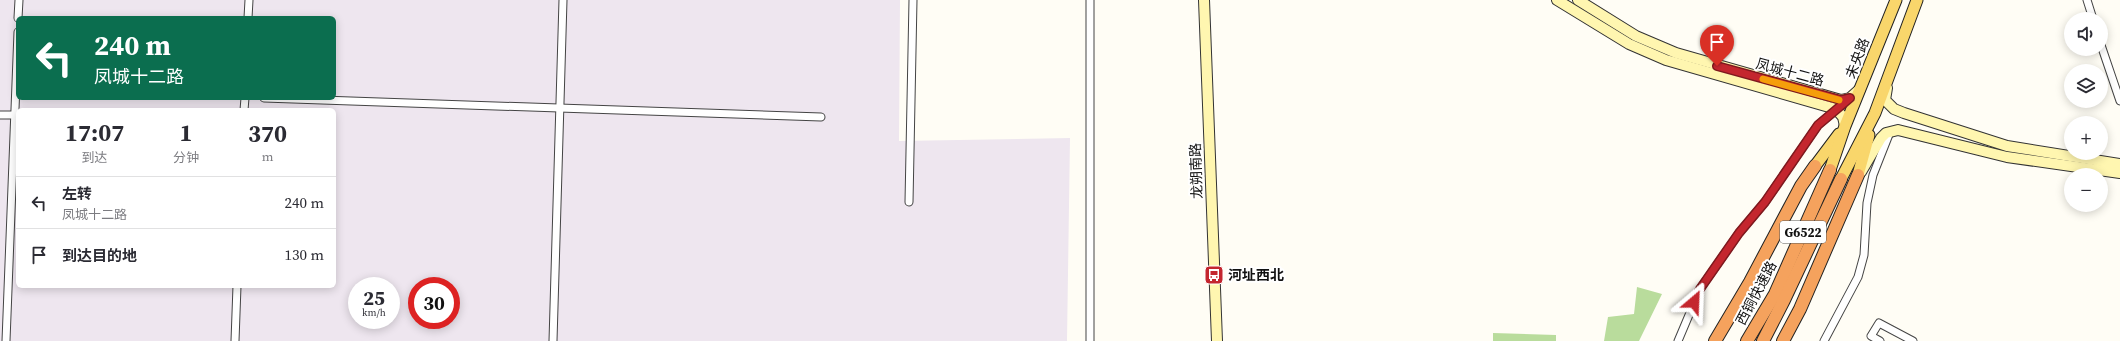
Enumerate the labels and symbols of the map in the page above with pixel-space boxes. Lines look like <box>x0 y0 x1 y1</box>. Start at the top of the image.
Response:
pin <box>1700 25 1734 66</box>
street label: 未央路 <box>1840 35 1874 81</box>
street label: 凤城十二路 <box>1754 53 1826 91</box>
street label: 龙朔南路 <box>1185 143 1207 199</box>
road number: G6522 <box>1780 221 1826 243</box>
street label: 西铜快速路 <box>1731 257 1781 329</box>
bus stop icon: 河址西北 <box>1203 264 1225 286</box>
place label: 河址西北 <box>1228 265 1284 285</box>
speed limit sign: 30 <box>408 277 460 329</box>
position arrow <box>1673 281 1715 323</box>

